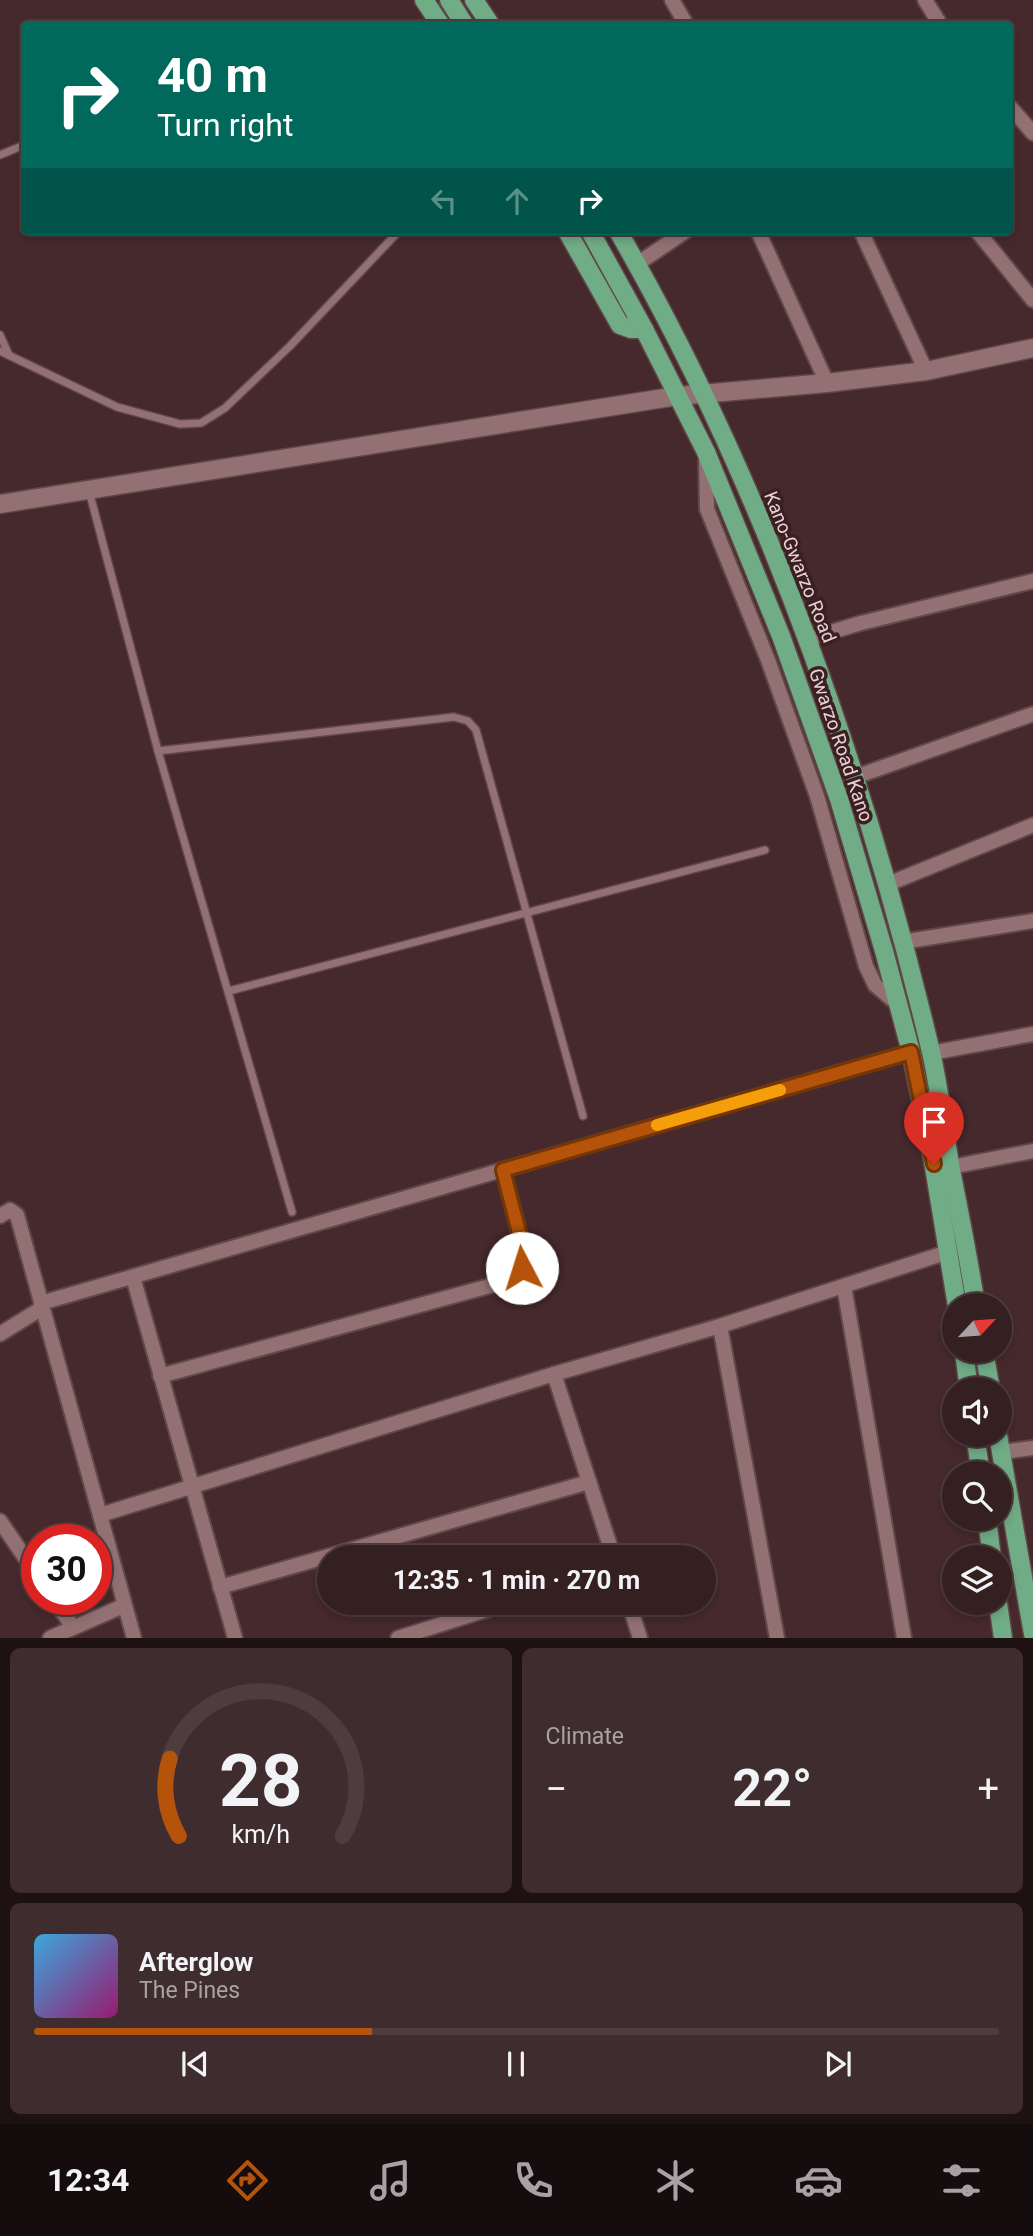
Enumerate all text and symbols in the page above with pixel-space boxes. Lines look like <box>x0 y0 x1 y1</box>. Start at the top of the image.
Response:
text: 40 m <box>157 47 268 104</box>
icon: right <box>42 49 133 140</box>
text: Turn right <box>157 106 293 144</box>
icon: left <box>425 182 463 220</box>
icon: ahead <box>498 182 536 220</box>
icon: right <box>571 182 609 220</box>
street label: Kano-Gwarzo Road <box>759 488 841 646</box>
street label: Gwarzo Road Kano <box>804 665 878 825</box>
pin <box>904 1092 964 1164</box>
icon: arrive <box>915 1103 953 1141</box>
position arrow <box>485 1231 559 1305</box>
north arrow <box>942 1293 1012 1363</box>
map controls <box>942 1293 1012 1615</box>
button: sound <box>942 1377 1012 1447</box>
button: search <box>942 1461 1012 1531</box>
speed limit sign: 30 <box>21 1524 112 1615</box>
button: layers <box>942 1545 1012 1615</box>
text: 12:35 · 1 min · 270 m <box>393 1565 640 1595</box>
text: Climate <box>546 1723 624 1750</box>
text: 28 <box>219 1739 303 1825</box>
text: 22° <box>732 1758 812 1819</box>
text: − <box>546 1767 567 1811</box>
text: + <box>977 1767 999 1811</box>
text: km/h <box>231 1820 290 1849</box>
text: Afterglow <box>139 1947 253 1977</box>
text: The Pines <box>139 1977 240 2004</box>
icon: previous <box>176 2045 214 2083</box>
icon: pause <box>497 2045 535 2083</box>
icon: next <box>819 2045 857 2083</box>
icon: directions <box>223 2156 272 2205</box>
icon: music <box>366 2156 415 2205</box>
icon: phone <box>509 2156 558 2205</box>
icon: climate <box>651 2156 700 2205</box>
icon: car <box>794 2156 843 2205</box>
icon: filters <box>937 2156 986 2205</box>
text: 12:34 <box>47 2161 129 2199</box>

